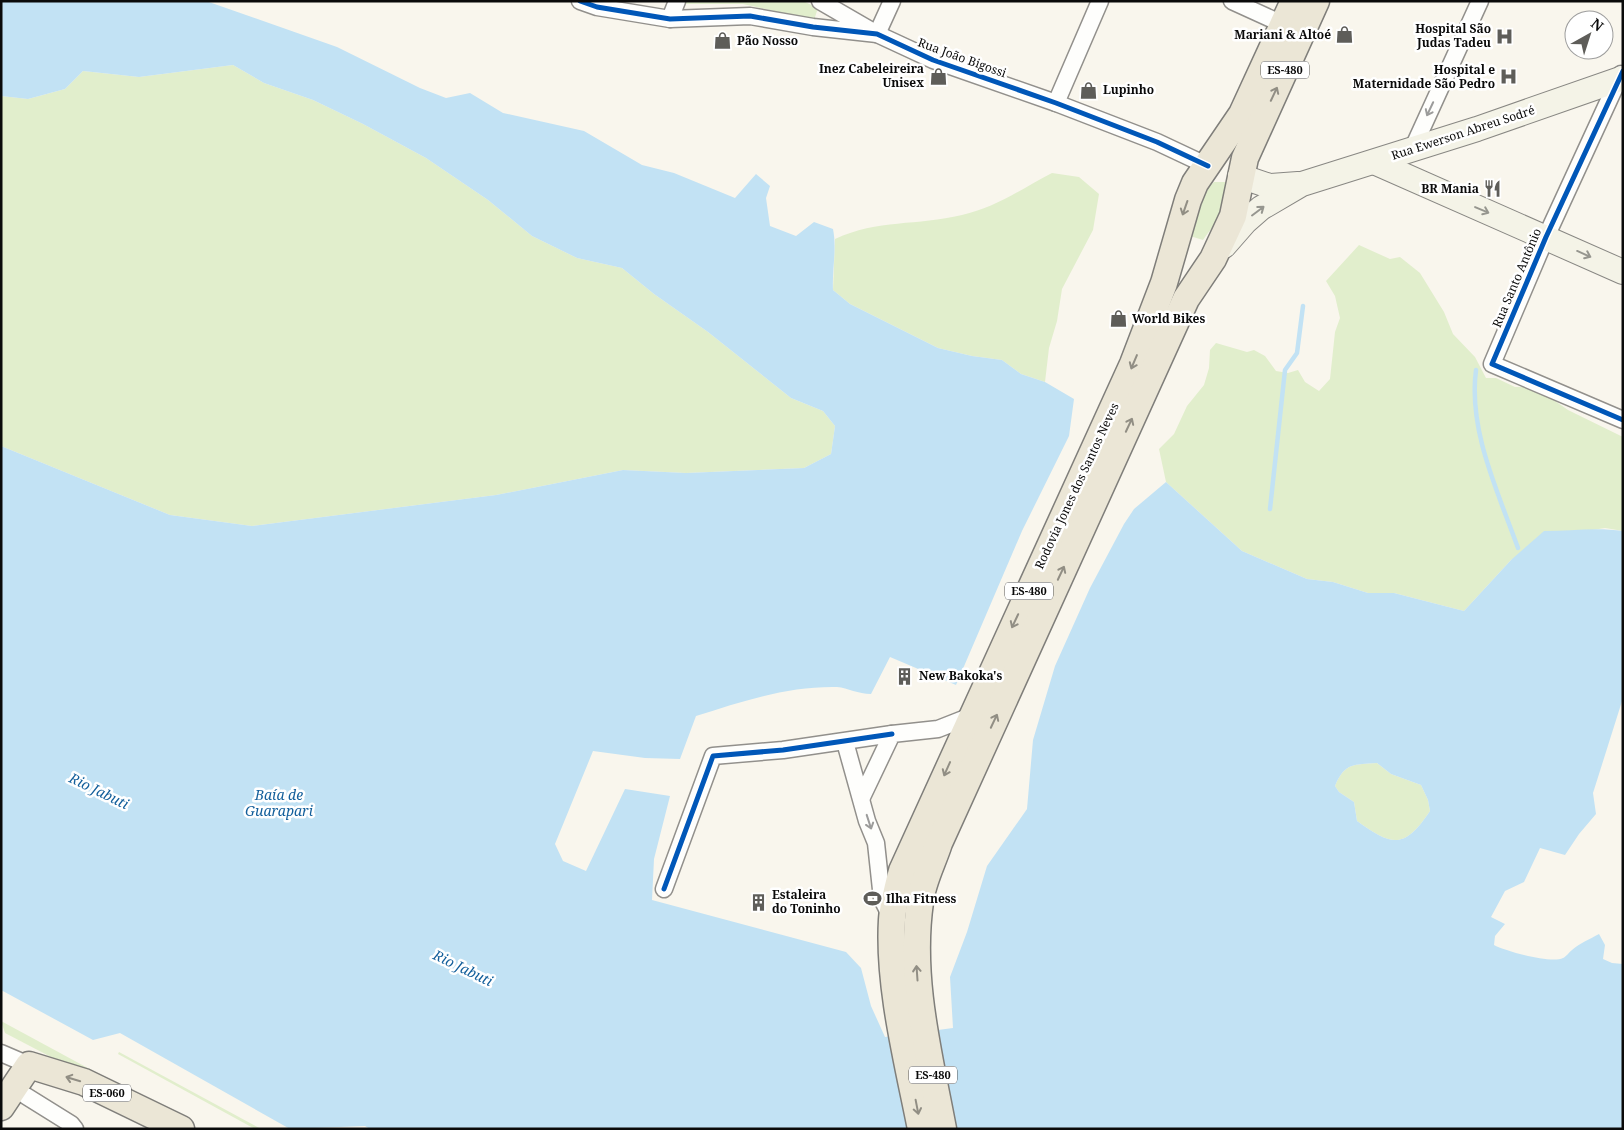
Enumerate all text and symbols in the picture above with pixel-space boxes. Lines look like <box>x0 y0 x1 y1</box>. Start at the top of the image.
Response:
north arrow <box>1564 10 1614 60</box>
text: N <box>1587 14 1608 35</box>
place label: Hospital São Judas Tadeu <box>1415 20 1491 51</box>
shop icon: Mariani & Altoé <box>1335 25 1355 45</box>
place label: Mariani & Altoé <box>1234 26 1331 43</box>
hospital icon: Hospital São Judas Tadeu <box>1495 26 1515 46</box>
shop icon: Pão Nosso <box>713 31 733 51</box>
place label: Pão Nosso <box>737 32 798 49</box>
street label: Rua João Bigossi <box>916 34 1009 81</box>
place label: Inez Cabeleireira Unisex <box>819 60 924 91</box>
place label: Hospital e Maternidade São Pedro <box>1353 61 1495 92</box>
road number: ES-480 <box>1261 62 1309 78</box>
shop icon: Inez Cabeleireira Unisex <box>928 66 948 86</box>
hospital icon: Hospital e Maternidade São Pedro <box>1499 67 1519 87</box>
shop icon: Lupinho <box>1079 80 1099 100</box>
place label: Lupinho <box>1103 81 1154 98</box>
one-way arrow <box>1270 87 1280 102</box>
street label: Rua Ewerson Abreu Sodré <box>1389 101 1537 164</box>
one-way arrow <box>1425 101 1435 116</box>
restaurant icon: BR Mania <box>1483 179 1503 199</box>
place label: BR Mania <box>1421 180 1479 197</box>
one-way arrow <box>1180 200 1189 216</box>
one-way arrow <box>1251 206 1265 216</box>
one-way arrow <box>1475 206 1490 215</box>
street label: Rua Santo Antônio <box>1488 225 1545 330</box>
one-way arrow <box>1576 250 1591 260</box>
shop icon: World Bikes <box>1108 309 1128 329</box>
place label: World Bikes <box>1132 310 1205 327</box>
one-way arrow <box>1128 355 1137 370</box>
street label: Rodovia Jones dos Santos Neves <box>1030 400 1123 572</box>
one-way arrow <box>1125 418 1134 433</box>
one-way arrow <box>1057 566 1067 581</box>
road number: ES-480 <box>1005 582 1053 600</box>
one-way arrow <box>1009 613 1019 628</box>
building icon: New Bakoka's <box>895 666 915 686</box>
place label: New Bakoka's <box>919 667 1003 684</box>
one-way arrow <box>990 714 999 729</box>
one-way arrow <box>941 761 951 776</box>
water label: Rio Jabuti <box>65 768 133 813</box>
water label: Baía de Guarapari <box>245 785 314 820</box>
one-way arrow <box>864 814 874 830</box>
place label: Estaleira do Toninho <box>772 886 841 917</box>
sports icon: Ilha Fitness <box>862 889 882 909</box>
place label: Ilha Fitness <box>886 890 957 907</box>
building icon: Estaleira do Toninho <box>748 892 768 912</box>
water label: Rio Jabuti <box>429 945 497 990</box>
one-way arrow <box>913 966 922 982</box>
road number: ES-480 <box>909 1066 957 1084</box>
one-way arrow <box>66 1074 82 1084</box>
road number: ES-060 <box>83 1084 131 1102</box>
one-way arrow <box>912 1098 922 1114</box>

